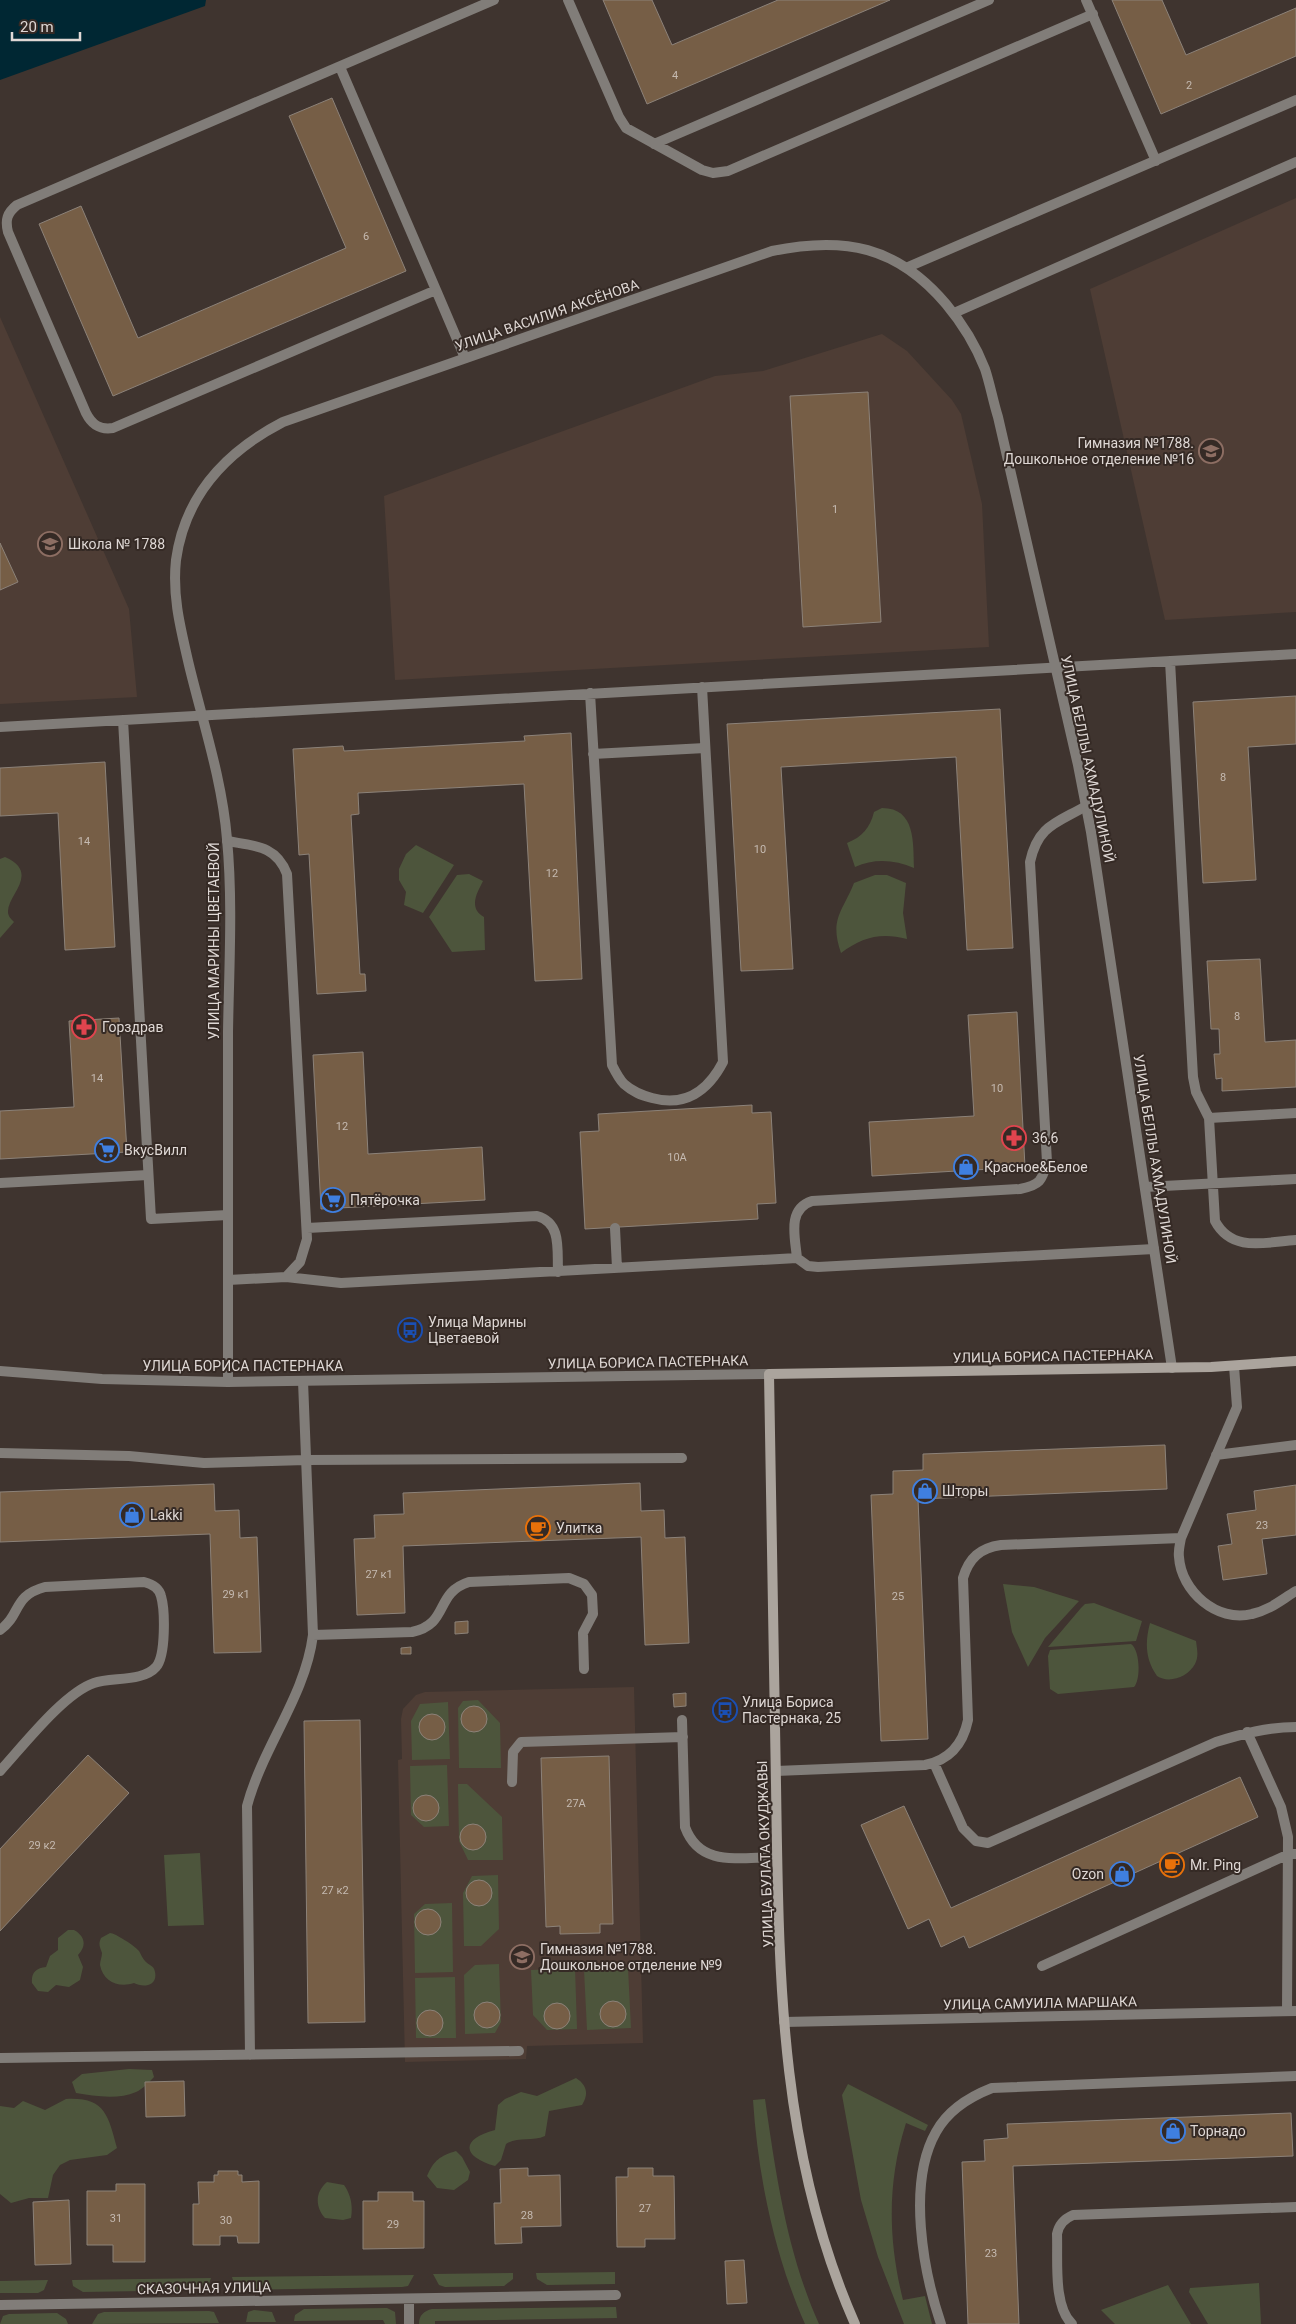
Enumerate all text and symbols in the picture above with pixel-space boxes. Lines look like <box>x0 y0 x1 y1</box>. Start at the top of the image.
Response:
scale bar <box>12 10 80 42</box>
text: 20 m <box>20 18 54 36</box>
house number: 4 <box>672 69 678 82</box>
house number: 2 <box>1186 79 1192 92</box>
house number: 6 <box>363 230 369 243</box>
street label: УЛИЦА ВАСИЛИЯ АКСЁНОВА <box>453 276 641 354</box>
place label: Гимназия №1788. Дошкольное отделение №16 <box>1004 435 1194 467</box>
school or university icon: Гимназия №1788. Дошкольное отделение №16 <box>1198 438 1224 464</box>
house number: 1 <box>832 503 838 516</box>
school or university icon: Школа № 1788 <box>37 531 63 557</box>
place label: Школа № 1788 <box>68 536 165 552</box>
street label: УЛИЦА БЕЛЛЫ АХМАДУЛИНОЙ <box>1058 654 1118 864</box>
house number: 8 <box>1220 771 1226 784</box>
house number: 14 <box>78 835 90 848</box>
street label: УЛИЦА МАРИНЫ ЦВЕТАЕВОЙ <box>206 842 222 1040</box>
house number: 10 <box>754 843 766 856</box>
house number: 12 <box>546 867 558 880</box>
house number: 8 <box>1234 1010 1240 1023</box>
pharmacy icon: Горздрав <box>71 1014 97 1040</box>
place label: Горздрав <box>102 1019 163 1035</box>
street label: УЛИЦА БЕЛЛЫ АХМАДУЛИНОЙ <box>1131 1053 1179 1265</box>
house number: 14 <box>91 1072 103 1085</box>
house number: 10 <box>991 1082 1003 1095</box>
house number: 12 <box>336 1120 348 1133</box>
pharmacy icon: 36,6 <box>1001 1125 1027 1151</box>
place label: 36,6 <box>1032 1130 1058 1146</box>
supermarket icon: ВкусВилл <box>94 1137 120 1163</box>
place label: ВкусВилл <box>124 1142 187 1158</box>
house number: 10А <box>667 1151 688 1164</box>
shop icon: Красное&Белое <box>953 1154 979 1180</box>
place label: Красное&Белое <box>984 1159 1088 1175</box>
supermarket icon: Пятёрочка <box>320 1187 346 1213</box>
place label: Пятёрочка <box>350 1192 420 1208</box>
place label: Улица Марины Цветаевой <box>428 1314 527 1346</box>
bus stop icon: Улица Марины Цветаевой <box>397 1317 423 1343</box>
street label: УЛИЦА БОРИСА ПАСТЕРНАКА <box>952 1346 1154 1366</box>
street label: УЛИЦА БОРИСА ПАСТЕРНАКА <box>547 1352 749 1372</box>
street label: УЛИЦА БОРИСА ПАСТЕРНАКА <box>143 1358 343 1374</box>
shop icon: Шторы <box>912 1478 938 1504</box>
place label: Шторы <box>942 1483 988 1499</box>
shop icon: Lakki <box>119 1502 145 1528</box>
place label: Lakki <box>150 1507 183 1523</box>
cafe icon: Улитка <box>525 1515 551 1541</box>
house number: 23 <box>1256 1519 1268 1532</box>
place label: Улитка <box>556 1520 602 1536</box>
house number: 27 к1 <box>365 1568 393 1581</box>
house number: 29 к1 <box>222 1588 250 1601</box>
house number: 25 <box>892 1590 904 1603</box>
place label: Улица Бориса Пастернака, 25 <box>742 1694 841 1726</box>
bus stop icon: Улица Бориса Пастернака, 25 <box>712 1697 738 1723</box>
street label: УЛИЦА БУЛАТА ОКУДЖАВЫ <box>754 1760 776 1948</box>
house number: 27А <box>566 1797 587 1810</box>
house number: 29 к2 <box>28 1839 56 1852</box>
cafe icon: Mr. Ping <box>1159 1852 1185 1878</box>
place label: Mr. Ping <box>1190 1857 1241 1873</box>
shop icon: Ozon <box>1109 1861 1135 1887</box>
place label: Ozon <box>1072 1866 1104 1882</box>
house number: 27 к2 <box>321 1884 349 1897</box>
place label: Гимназия №1788. Дошкольное отделение №9 <box>540 1941 722 1973</box>
school or university icon: Гимназия №1788. Дошкольное отделение №9 <box>509 1944 535 1970</box>
street label: УЛИЦА САМУИЛА МАРШАКА <box>943 1993 1137 2013</box>
shop icon: Торнадо <box>1160 2118 1186 2144</box>
place label: Торнадо <box>1190 2123 1246 2139</box>
house number: 27 <box>639 2202 651 2215</box>
house number: 28 <box>521 2209 533 2222</box>
house number: 31 <box>110 2212 122 2225</box>
house number: 30 <box>220 2214 232 2227</box>
house number: 29 <box>387 2218 399 2231</box>
house number: 23 <box>985 2247 997 2260</box>
street label: СКАЗОЧНАЯ УЛИЦА <box>137 2279 271 2297</box>

